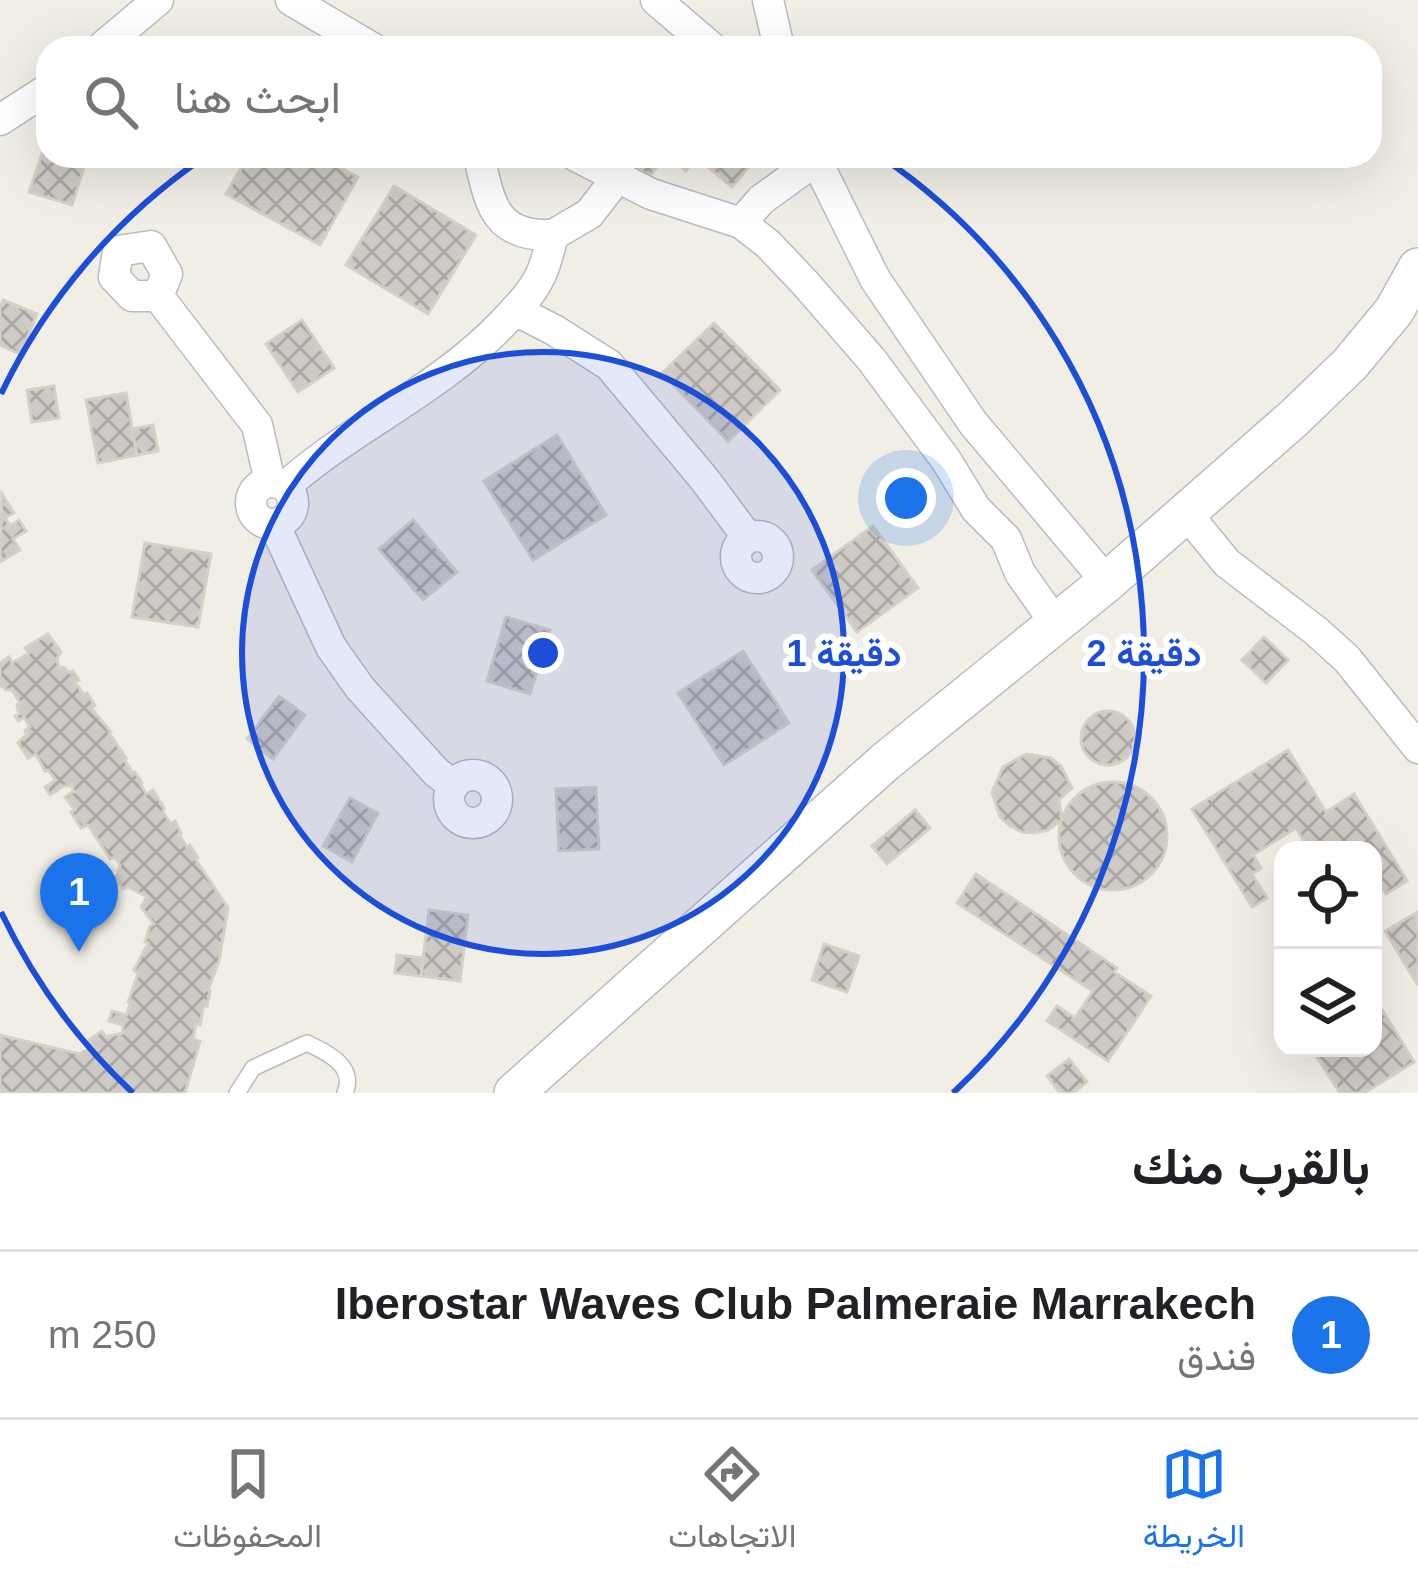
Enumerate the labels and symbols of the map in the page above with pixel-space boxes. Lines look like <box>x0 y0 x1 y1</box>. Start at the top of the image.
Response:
your location <box>876 468 936 528</box>
centre of rings <box>522 632 564 674</box>
text: 1 دقيقة <box>787 633 901 675</box>
text: 2 دقيقة <box>1087 633 1201 675</box>
pin: 1 <box>40 853 118 952</box>

